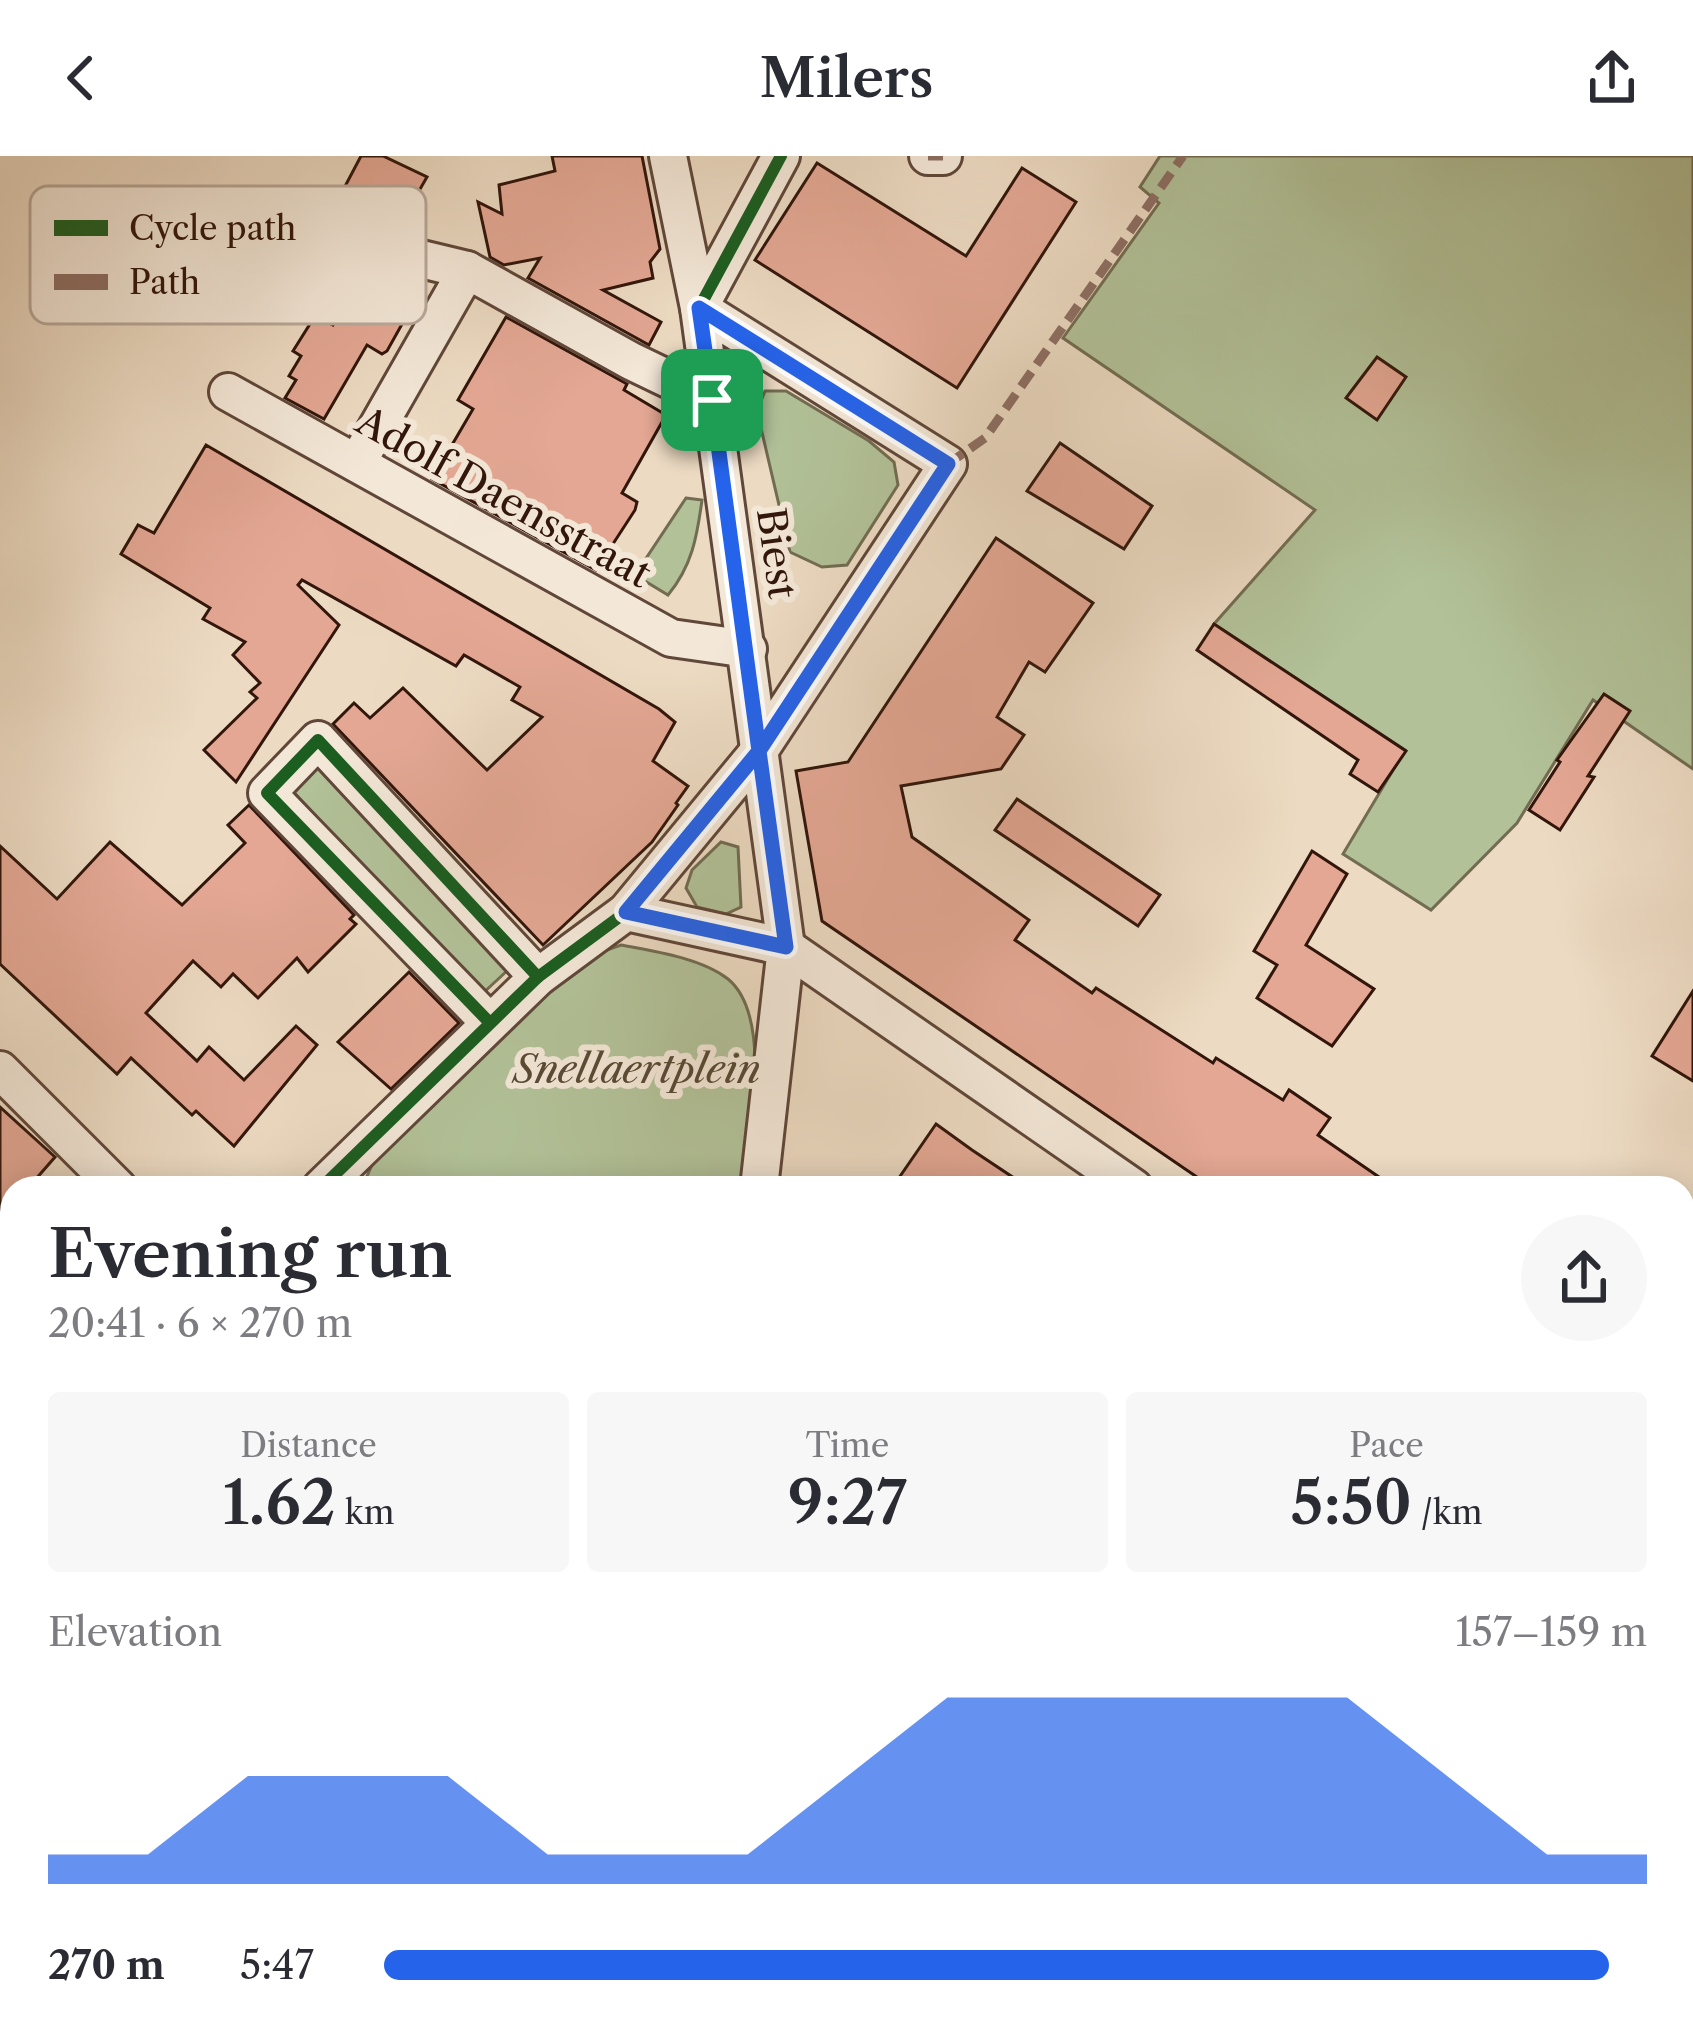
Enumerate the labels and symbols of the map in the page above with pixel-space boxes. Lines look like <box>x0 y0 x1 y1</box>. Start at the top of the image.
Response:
legend <box>30 186 426 324</box>
text: Cycle path <box>129 208 296 249</box>
text: Path <box>129 262 200 303</box>
pin <box>661 349 763 451</box>
street label: Adolf Daensstraat <box>348 396 660 598</box>
street label: Biest <box>747 504 807 602</box>
park label: Snellaertplein <box>511 1045 761 1093</box>

